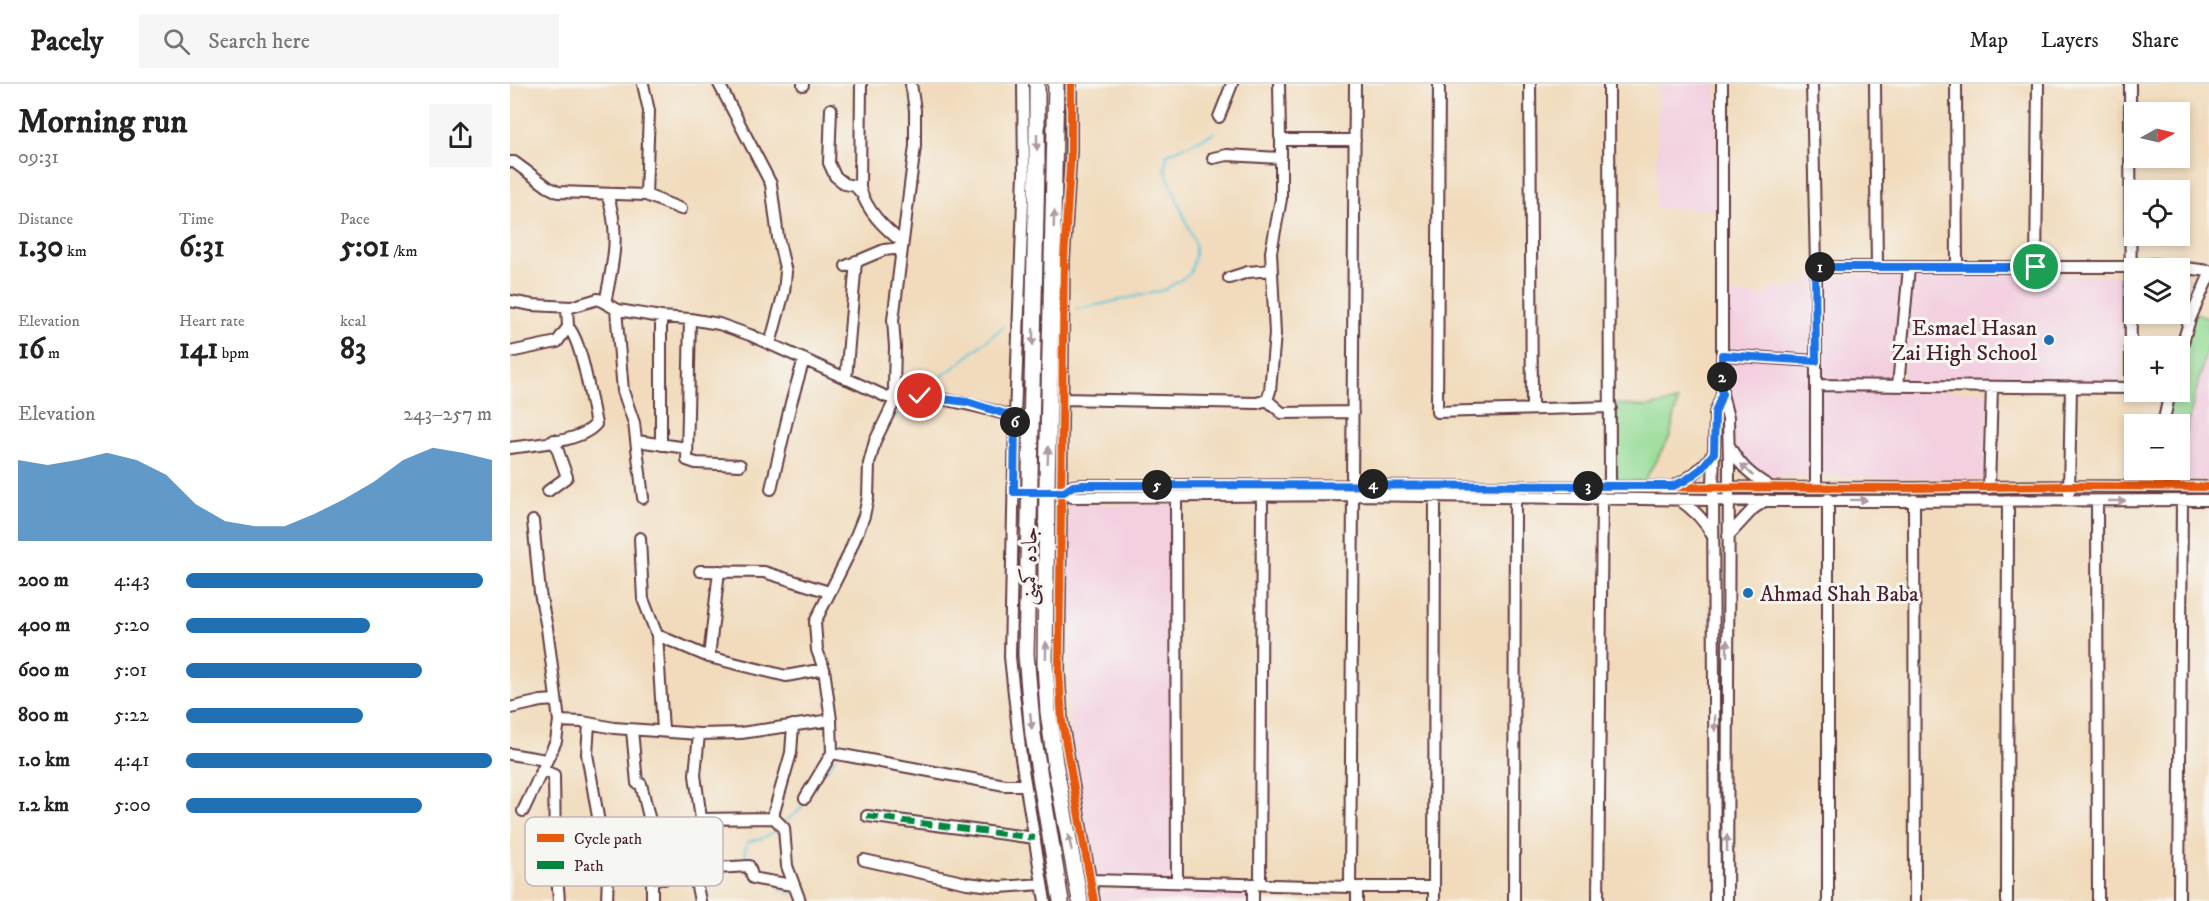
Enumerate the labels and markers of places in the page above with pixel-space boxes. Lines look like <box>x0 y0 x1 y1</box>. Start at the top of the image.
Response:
pin <box>2010 241 2061 292</box>
pin: 1 <box>1805 252 1835 282</box>
place label: Esmael Hasan Zai High School <box>1892 315 2037 367</box>
marker: Esmael Hasan Zai High School <box>2042 333 2056 347</box>
pin: 2 <box>1707 362 1737 392</box>
pin <box>894 370 945 421</box>
pin: 6 <box>1000 407 1030 437</box>
pin: 4 <box>1358 469 1388 499</box>
pin: 5 <box>1142 470 1172 500</box>
pin: 3 <box>1573 471 1603 501</box>
place label: Ahmad Shah Baba <box>1760 581 1919 608</box>
marker: Ahmad Shah Baba <box>1741 586 1755 600</box>

